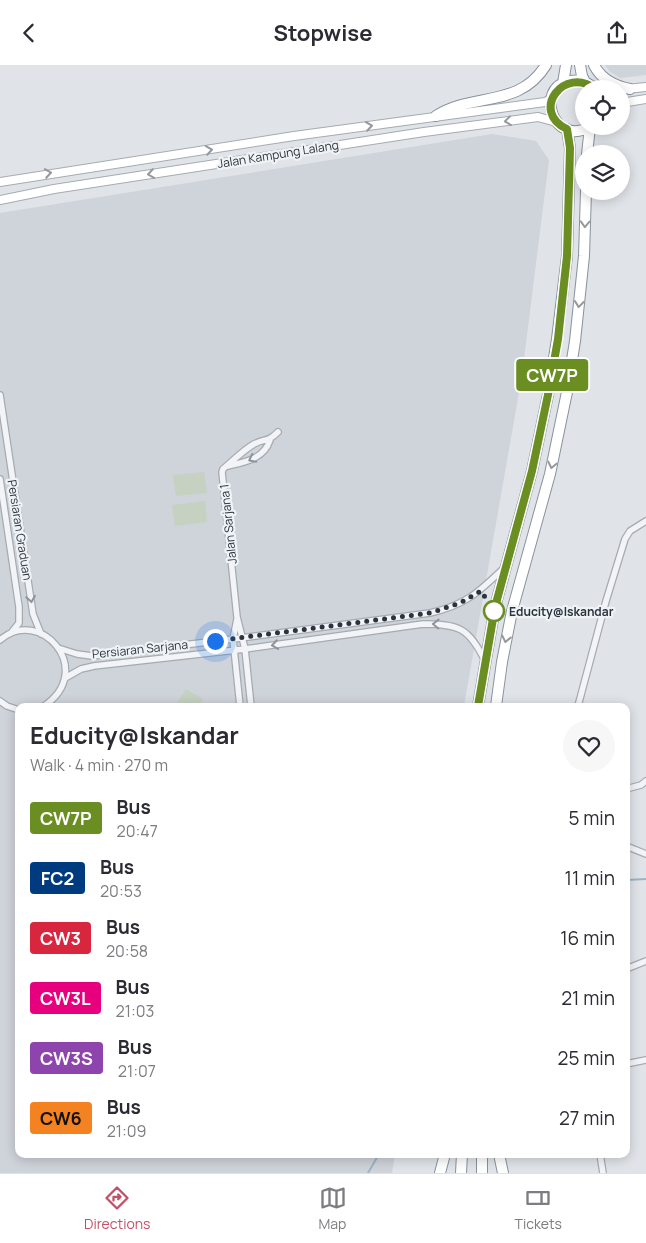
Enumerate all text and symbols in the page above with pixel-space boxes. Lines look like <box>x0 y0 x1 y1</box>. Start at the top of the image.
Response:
text: Stopwise <box>273 18 373 48</box>
icon: back <box>15 19 43 47</box>
icon: share <box>603 19 631 47</box>
map controls <box>575 80 630 200</box>
button: locate <box>575 80 630 135</box>
one-way arrow <box>504 115 512 126</box>
one-way arrow <box>365 121 374 131</box>
street label: Jalan Kampung Lalang <box>216 136 340 172</box>
one-way arrow <box>204 145 213 155</box>
button: layers <box>575 145 630 200</box>
one-way arrow <box>44 169 52 179</box>
one-way arrow <box>146 169 155 179</box>
one-way arrow <box>580 220 591 228</box>
one-way arrow <box>574 301 585 309</box>
line badge: CW7P <box>517 359 587 391</box>
text: CW7P <box>526 363 578 387</box>
one-way arrow <box>248 453 257 463</box>
one-way arrow <box>547 460 558 469</box>
street label: Persiaran Graduan <box>4 478 36 582</box>
street label: Jalan Sarjana 1 <box>215 483 241 565</box>
one-way arrow <box>25 595 35 604</box>
marker: Educity@Iskandar <box>483 600 505 622</box>
place label: Educity@Iskandar <box>509 603 614 620</box>
one-way arrow <box>432 619 440 630</box>
your location <box>203 629 228 654</box>
one-way arrow <box>501 634 512 643</box>
street label: Persiaran Sarjana <box>91 636 189 662</box>
one-way arrow <box>271 639 279 649</box>
text: Educity@Iskandar <box>30 718 239 751</box>
button: heart <box>563 720 615 772</box>
text: Walk · 4 min · 270 m <box>30 754 168 776</box>
text: Bus <box>117 794 151 820</box>
text: 5 min <box>568 805 615 831</box>
text: CW7P <box>40 806 92 830</box>
text: 20:47 <box>117 820 158 842</box>
text: Bus <box>100 854 134 880</box>
text: 11 min <box>565 865 615 891</box>
text: FC2 <box>41 866 74 890</box>
text: 20:53 <box>100 880 142 902</box>
text: Bus <box>106 914 140 940</box>
text: 16 min <box>560 925 615 951</box>
text: CW3 <box>40 926 81 950</box>
text: 20:58 <box>106 940 148 962</box>
text: Bus <box>116 974 150 1000</box>
text: 21 min <box>561 985 615 1011</box>
text: CW3L <box>40 986 91 1010</box>
text: 21:03 <box>116 1000 154 1022</box>
text: Bus <box>118 1034 152 1060</box>
text: 25 min <box>558 1045 615 1071</box>
text: CW3S <box>40 1046 93 1070</box>
text: 21:07 <box>118 1060 156 1082</box>
text: Bus <box>107 1094 141 1120</box>
text: 27 min <box>559 1105 615 1131</box>
text: CW6 <box>40 1106 82 1130</box>
text: 21:09 <box>107 1120 147 1142</box>
tab: Directions <box>84 1184 150 1233</box>
tab: Map <box>319 1184 347 1233</box>
tab: Tickets <box>515 1184 562 1233</box>

